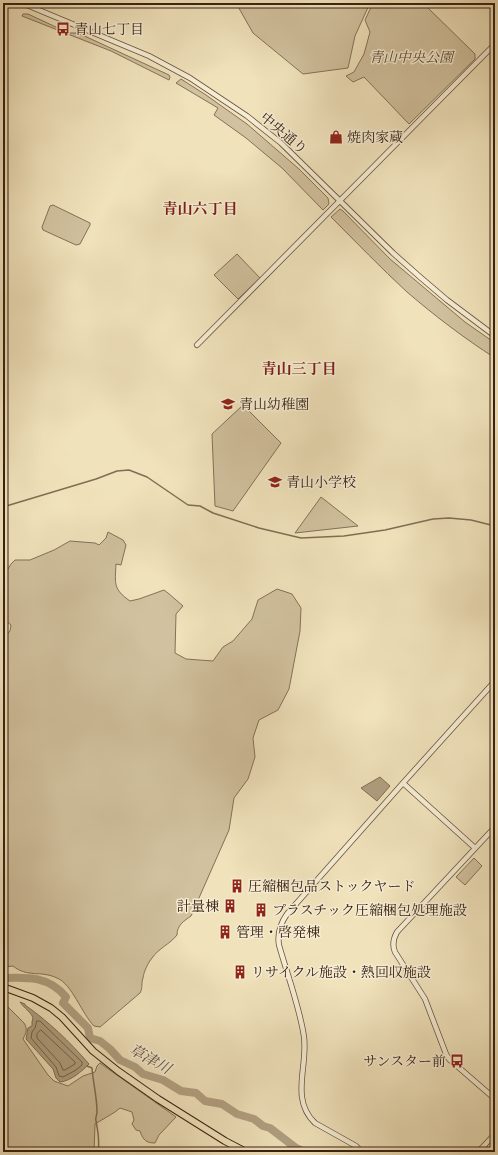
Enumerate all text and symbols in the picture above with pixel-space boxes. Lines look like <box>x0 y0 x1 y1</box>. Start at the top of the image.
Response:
place label: 青山七丁目 <box>74 20 144 39</box>
bus stop icon: 青山七丁目 <box>55 21 71 37</box>
park label: 青山中央公園 <box>369 48 455 67</box>
street label: 中央通り <box>256 108 311 159</box>
place label: 焼肉家蔵 <box>347 128 403 147</box>
shop icon: 焼肉家蔵 <box>328 129 344 145</box>
district label: 青山六丁目 <box>162 199 238 219</box>
district label: 青山三丁目 <box>261 359 337 379</box>
place label: 青山幼稚園 <box>239 395 309 414</box>
school or university icon: 青山幼稚園 <box>220 396 236 412</box>
place label: 青山小学校 <box>286 473 356 492</box>
school or university icon: 青山小学校 <box>267 474 283 490</box>
place label: 圧縮梱包品ストックヤード <box>248 877 416 896</box>
building icon: 圧縮梱包品ストックヤード <box>229 878 245 894</box>
place label: 計量棟 <box>177 897 219 916</box>
building icon: 計量棟 <box>222 898 238 914</box>
place label: プラスチック圧縮梱包処理施設 <box>272 901 467 920</box>
building icon: プラスチック圧縮梱包処理施設 <box>253 902 269 918</box>
place label: 管理・啓発棟 <box>236 923 320 942</box>
building icon: 管理・啓発棟 <box>217 924 233 940</box>
place label: リサイクル施設・熱回収施設 <box>251 963 431 982</box>
building icon: リサイクル施設・熱回収施設 <box>232 964 248 980</box>
water label: 草津川 <box>125 1039 176 1080</box>
place label: サンスター前 <box>363 1052 446 1071</box>
bus stop icon: サンスター前 <box>449 1053 465 1069</box>

